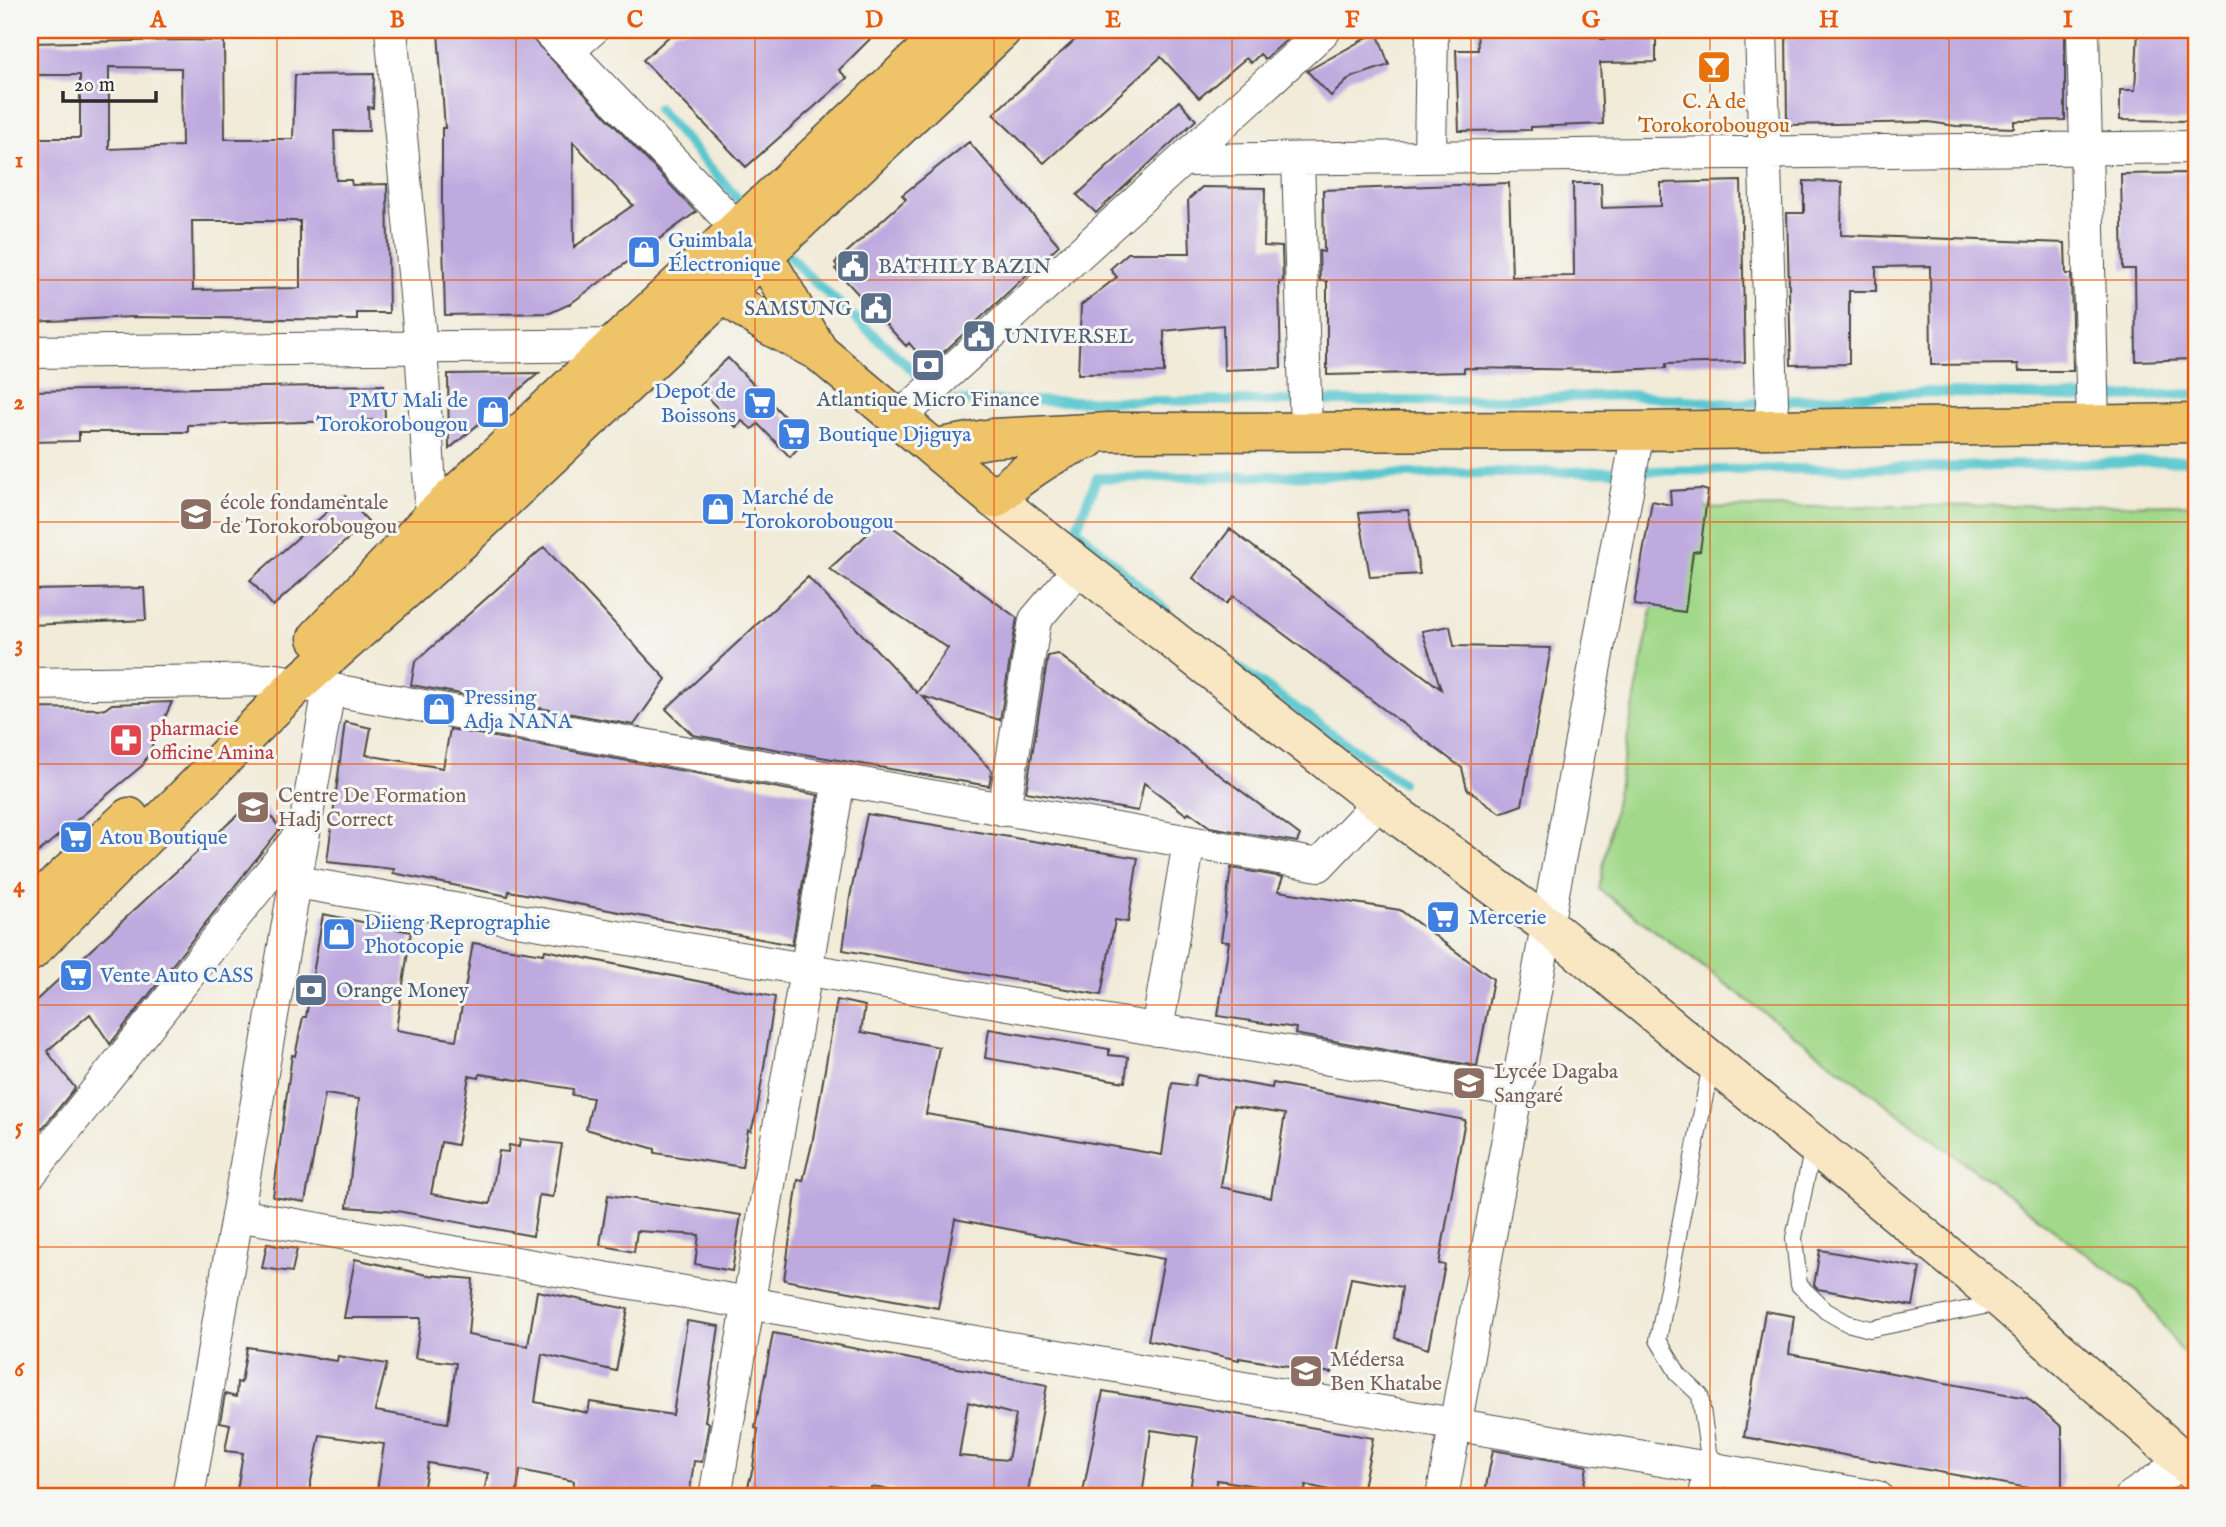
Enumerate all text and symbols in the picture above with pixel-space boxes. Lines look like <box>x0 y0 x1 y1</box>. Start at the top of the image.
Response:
text: A <box>149 6 167 35</box>
text: B <box>389 6 405 35</box>
text: C <box>627 6 644 35</box>
text: D <box>865 6 883 35</box>
text: E <box>1105 6 1121 35</box>
text: F <box>1345 6 1360 35</box>
text: G <box>1582 6 1601 35</box>
text: H <box>1819 6 1839 35</box>
text: I <box>2063 6 2073 35</box>
bar icon: C. A de Torokorobougou <box>1695 48 1733 86</box>
scale bar <box>63 60 156 104</box>
text: 20 m <box>74 72 115 99</box>
place label: C. A de Torokorobougou <box>1638 89 1790 140</box>
text: 1 <box>15 146 23 175</box>
place label: Guimbala Électronique <box>668 228 781 279</box>
shop icon: Guimbala Électronique <box>625 233 663 271</box>
public building icon: BATHILY BAZIN <box>834 247 872 285</box>
place label: BATHILY BAZIN <box>878 254 1051 281</box>
public building icon: SAMSUNG <box>857 289 895 327</box>
place label: SAMSUNG <box>744 296 852 323</box>
public building icon: UNIVERSEL <box>960 317 998 355</box>
place label: UNIVERSEL <box>1004 324 1133 351</box>
bank icon: Atlantique Micro Finance <box>909 346 947 384</box>
place label: Depot de Boissons <box>654 379 736 430</box>
supermarket icon: Depot de Boissons <box>741 384 779 422</box>
place label: Atlantique Micro Finance <box>816 387 1040 414</box>
text: 2 <box>14 388 25 417</box>
place label: PMU Mali de Torokorobougou <box>316 388 468 439</box>
shop icon: PMU Mali de Torokorobougou <box>474 393 512 431</box>
supermarket icon: Boutique Djiguya <box>775 415 813 453</box>
place label: Boutique Djiguya <box>818 422 972 449</box>
place label: Marché de Torokorobougou <box>742 485 894 536</box>
place label: école fondamentale de Torokorobougou <box>220 490 397 541</box>
shop icon: Marché de Torokorobougou <box>699 490 737 528</box>
school or university icon: école fondamentale de Torokorobougou <box>177 495 215 533</box>
text: 3 <box>15 630 23 659</box>
place label: Pressing Adja NANA <box>463 685 573 736</box>
shop icon: Pressing Adja NANA <box>420 690 458 728</box>
place label: pharmacie officine Amina <box>150 716 275 767</box>
pharmacy icon: pharmacie officine Amina <box>107 721 145 759</box>
place label: Centre De Formation Hadj Correct <box>278 783 467 834</box>
school or university icon: Centre De Formation Hadj Correct <box>234 788 272 826</box>
supermarket icon: Atou Boutique <box>57 818 95 856</box>
place label: Atou Boutique <box>99 825 228 852</box>
text: 4 <box>13 871 25 900</box>
supermarket icon: Mercerie <box>1424 898 1462 936</box>
place label: Mercerie <box>1468 905 1547 932</box>
place label: Diieng Reprographie Photocopie <box>364 910 551 961</box>
shop icon: Diieng Reprographie Photocopie <box>320 915 358 953</box>
supermarket icon: Vente Auto CASS <box>57 956 95 994</box>
place label: Vente Auto CASS <box>99 963 254 990</box>
bank icon: Orange Money <box>292 971 330 1009</box>
place label: Orange Money <box>336 978 470 1005</box>
place label: Lycée Dagaba Sangaré <box>1494 1059 1619 1110</box>
school or university icon: Lycée Dagaba Sangaré <box>1450 1064 1488 1102</box>
text: 5 <box>15 1113 24 1142</box>
place label: Médersa Ben Khatabe <box>1330 1347 1442 1398</box>
school or university icon: Médersa Ben Khatabe <box>1287 1352 1325 1390</box>
text: 6 <box>14 1355 25 1384</box>

